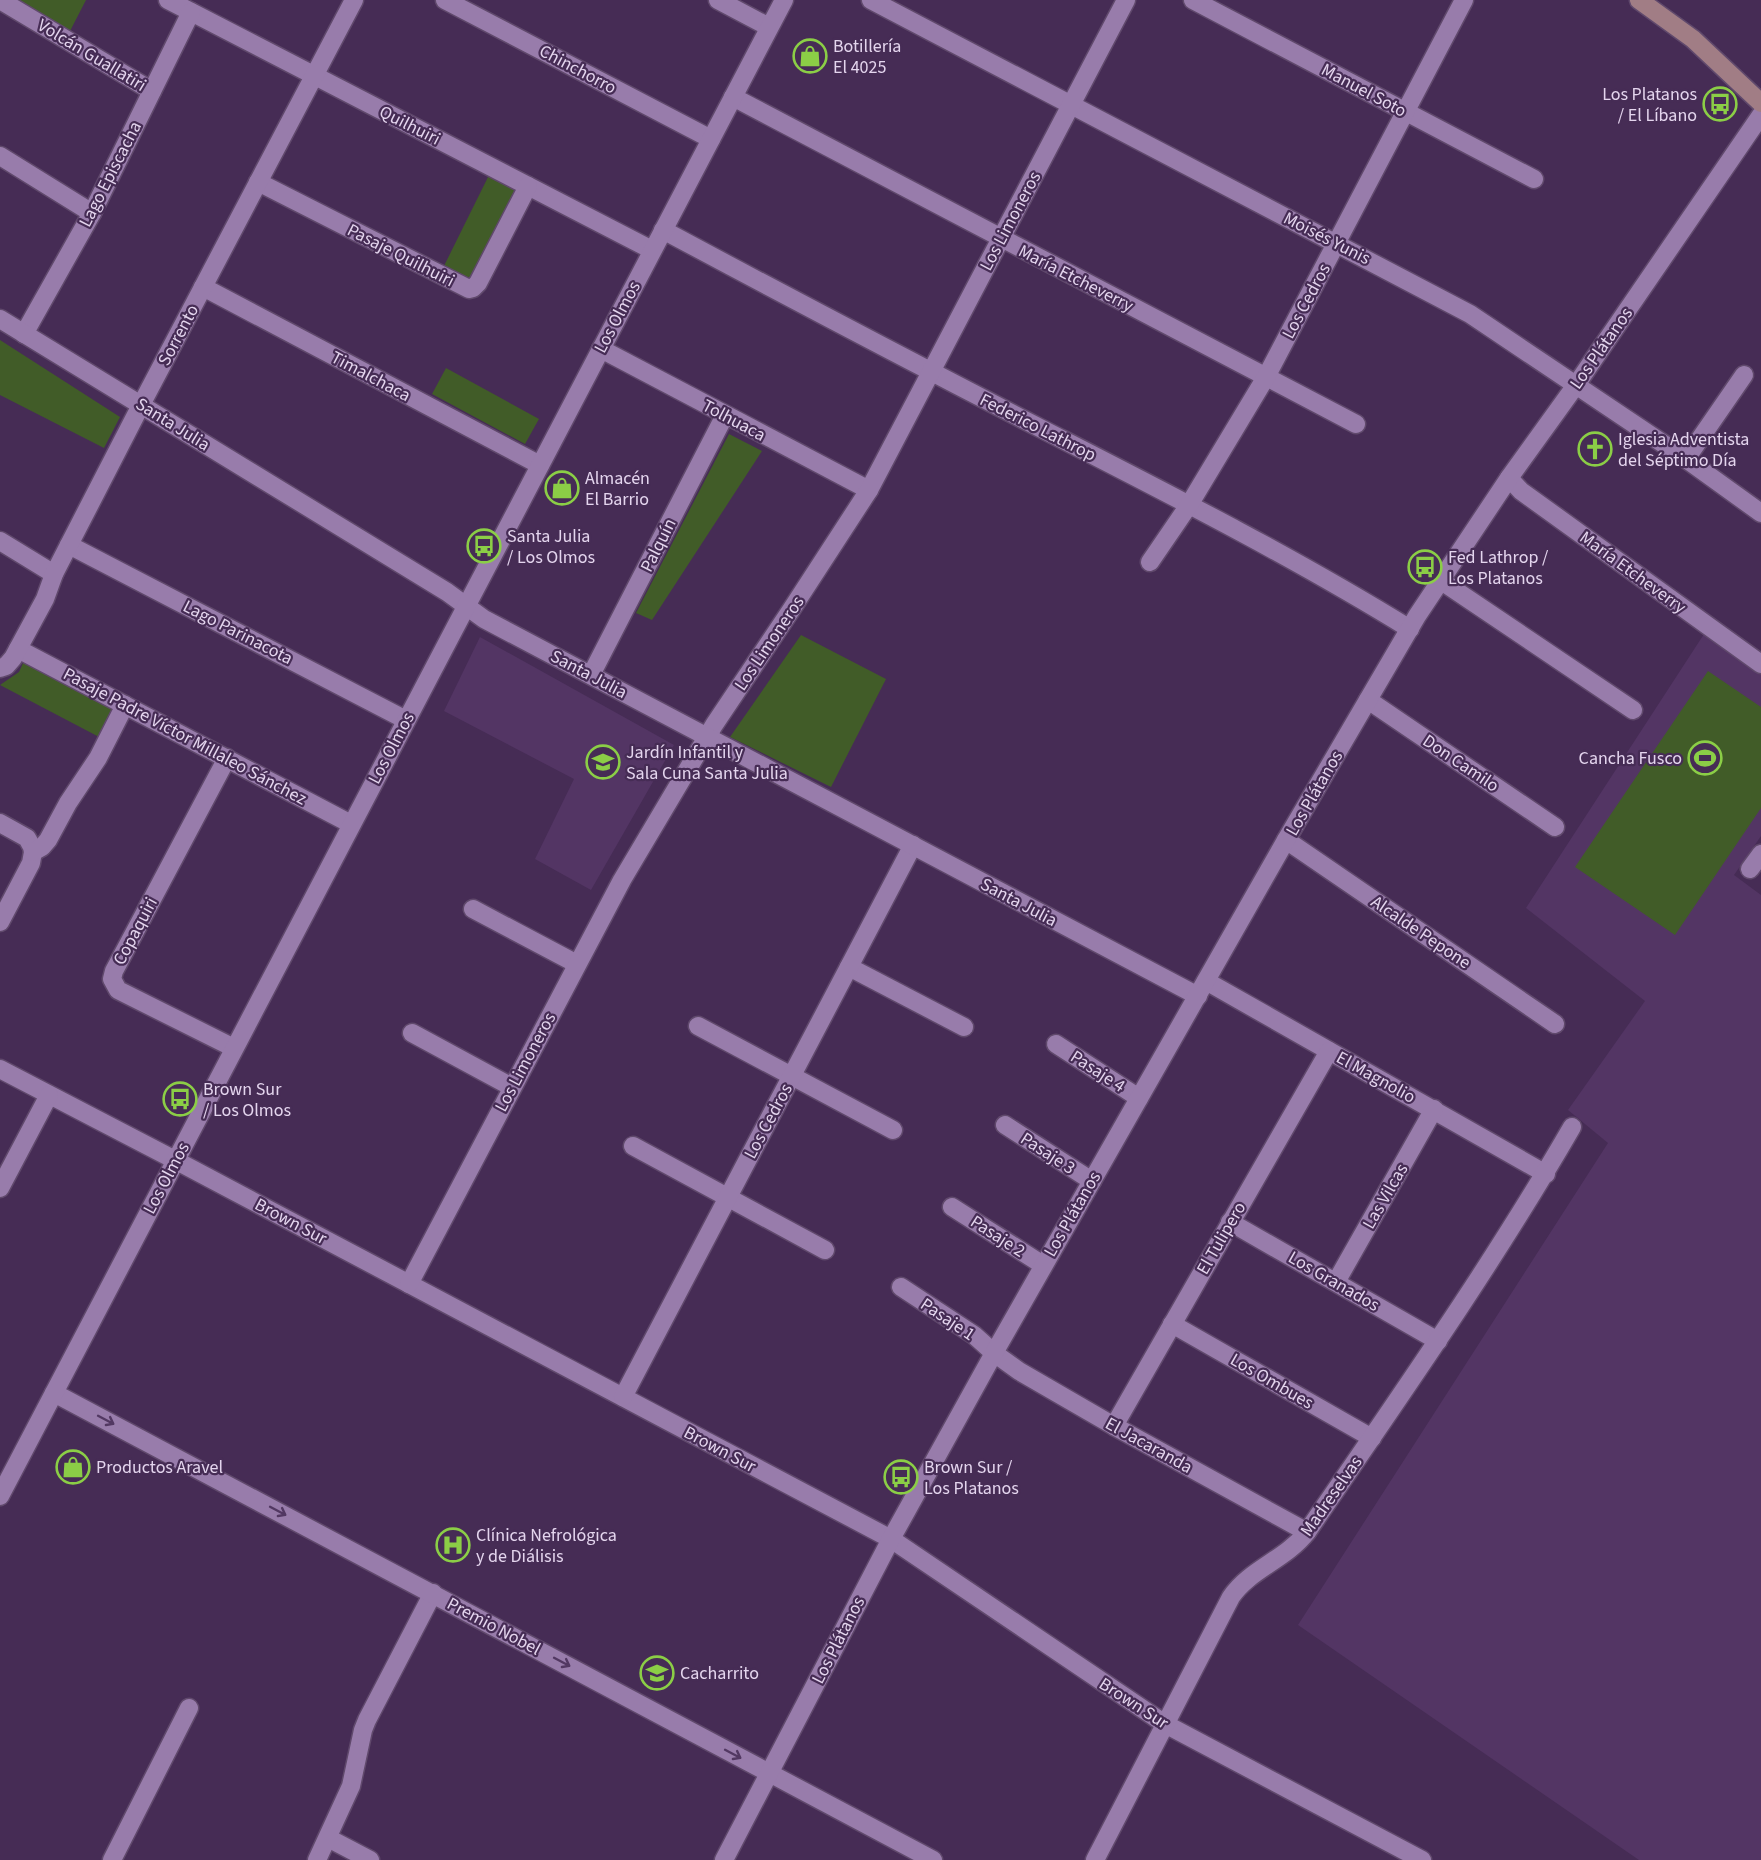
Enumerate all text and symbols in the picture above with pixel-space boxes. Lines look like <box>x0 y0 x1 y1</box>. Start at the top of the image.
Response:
street label: Volcán Guallatiri <box>33 13 151 98</box>
place label: Botillería El 4025 <box>833 34 901 80</box>
shop icon: Botillería El 4025 <box>792 38 828 74</box>
street label: Chinchorro <box>535 39 621 100</box>
street label: Manuel Soto <box>1317 57 1411 123</box>
place label: Los Platanos / El Líbano <box>1602 82 1697 128</box>
bus stop icon: Los Platanos / El Líbano <box>1702 86 1738 122</box>
street label: Quilhuiri <box>375 99 445 151</box>
street label: Lago Episcacha <box>73 117 148 231</box>
street label: Los Limoneros <box>974 167 1047 275</box>
street label: Moisés Yunis <box>1279 206 1375 271</box>
street label: Pasaje Quilhuiri <box>343 218 459 293</box>
street label: María Etcheverry <box>1014 239 1138 318</box>
street label: Los Cedros <box>1276 259 1337 343</box>
street label: Los Olmos <box>588 277 647 358</box>
street label: Sorrento <box>152 300 205 370</box>
street label: Los Plátanos <box>1564 302 1639 394</box>
street label: Timalchaca <box>327 345 415 408</box>
street label: Federico Lathrop <box>975 387 1100 468</box>
street label: Santa Julia <box>131 392 215 457</box>
street label: Tolhuaca <box>698 393 770 448</box>
place label: Iglesia Adventista del Séptimo Día <box>1618 427 1749 473</box>
church icon: Iglesia Adventista del Séptimo Día <box>1577 431 1613 467</box>
place label: Almacén El Barrio <box>585 466 650 512</box>
shop icon: Almacén El Barrio <box>544 470 580 506</box>
street label: Palquín <box>634 514 683 576</box>
place label: Santa Julia / Los Olmos <box>507 524 595 570</box>
street label: María Etcheverry <box>1574 525 1692 620</box>
bus stop icon: Santa Julia / Los Olmos <box>466 528 502 564</box>
place label: Fed Lathrop / Los Platanos <box>1448 545 1549 591</box>
bus stop icon: Fed Lathrop / Los Platanos <box>1407 549 1443 585</box>
street label: Los Limoneros <box>728 591 810 696</box>
street label: Lago Parinacota <box>179 594 297 671</box>
street label: Santa Julia <box>546 644 631 705</box>
street label: Pasaje Padre Víctor Millaleo Sánchez <box>59 661 311 812</box>
street label: Los Olmos <box>362 708 421 789</box>
street label: Don Camilo <box>1418 729 1504 798</box>
place label: Jardín Infantil y Sala Cuna Santa Julia <box>626 740 788 786</box>
sports icon: Cancha Fusco <box>1687 740 1723 776</box>
school or university icon: Jardín Infantil y Sala Cuna Santa Julia <box>585 744 621 780</box>
street label: Los Plátanos <box>1280 746 1349 841</box>
place label: Cancha Fusco <box>1579 746 1682 771</box>
street label: Santa Julia <box>976 872 1061 933</box>
street label: Alcalde Pepone <box>1366 890 1476 975</box>
street label: Copaquiri <box>107 893 164 970</box>
street label: Los Limoneros <box>489 1008 562 1116</box>
street label: Pasaje 4 <box>1065 1044 1130 1099</box>
street label: El Magnolio <box>1332 1045 1420 1110</box>
place label: Brown Sur / Los Olmos <box>203 1077 291 1123</box>
street label: Los Cedros <box>738 1079 799 1163</box>
bus stop icon: Brown Sur / Los Olmos <box>162 1081 198 1117</box>
street label: Pasaje 3 <box>1015 1126 1080 1181</box>
street label: Los Olmos <box>137 1138 196 1219</box>
street label: Las Vilcas <box>1357 1159 1414 1234</box>
street label: Los Plátanos <box>1038 1167 1107 1262</box>
street label: Brown Sur <box>250 1192 332 1251</box>
street label: El Tulipero <box>1191 1197 1252 1279</box>
street label: Pasaje 2 <box>965 1209 1030 1264</box>
street label: Los Granados <box>1284 1245 1384 1318</box>
street label: Pasaje 1 <box>915 1292 980 1347</box>
street label: Los Ombues <box>1225 1347 1318 1415</box>
street label: El Jacaranda <box>1101 1411 1197 1480</box>
one-way arrow <box>96 1415 114 1426</box>
street label: Brown Sur <box>679 1420 761 1479</box>
shop icon: Productos Aravel <box>55 1449 91 1485</box>
street label: Madreselvas <box>1295 1451 1368 1541</box>
place label: Productos Aravel <box>96 1455 223 1480</box>
place label: Brown Sur / Los Platanos <box>924 1455 1019 1501</box>
bus stop icon: Brown Sur / Los Platanos <box>883 1459 919 1495</box>
one-way arrow <box>269 1505 286 1517</box>
place label: Clínica Nefrológica y de Diálisis <box>476 1523 617 1569</box>
hospital icon: Clínica Nefrológica y de Diálisis <box>435 1527 471 1563</box>
street label: Premio Nobel <box>443 1591 545 1662</box>
street label: Los Plátanos <box>806 1592 871 1688</box>
school or university icon: Cacharrito <box>639 1655 675 1691</box>
one-way arrow <box>552 1657 570 1668</box>
place label: Cacharrito <box>680 1661 759 1686</box>
street label: Brown Sur <box>1094 1672 1174 1736</box>
one-way arrow <box>724 1748 741 1760</box>

